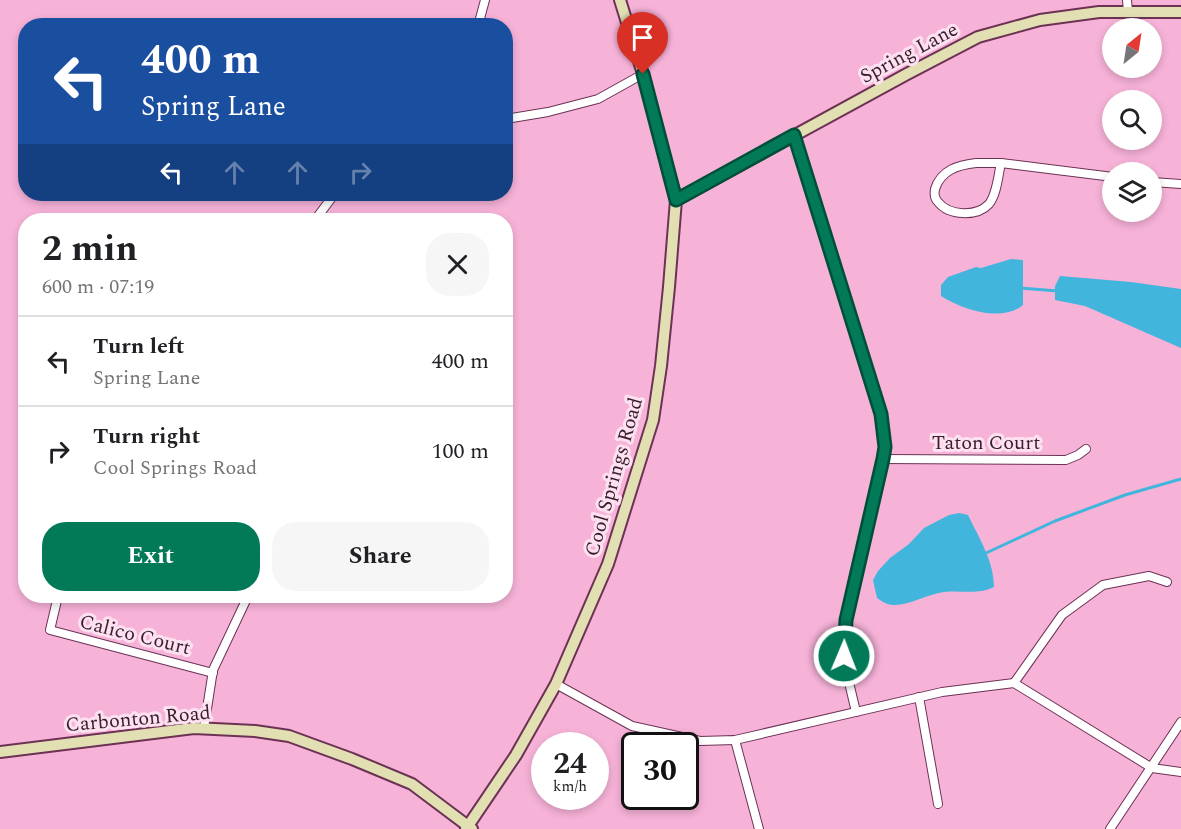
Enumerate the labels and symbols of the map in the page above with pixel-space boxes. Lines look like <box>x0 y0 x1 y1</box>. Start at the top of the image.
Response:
pin <box>617 12 668 74</box>
street label: Spring Lane <box>855 15 963 91</box>
north arrow <box>1102 18 1162 78</box>
street label: Cool Springs Road <box>577 394 651 560</box>
street label: Taton Court <box>932 428 1040 458</box>
street label: Calico Court <box>76 607 194 663</box>
position arrow <box>812 624 876 688</box>
street label: Carbonton Road <box>64 698 212 740</box>
speed limit sign: 30 <box>621 732 699 810</box>

